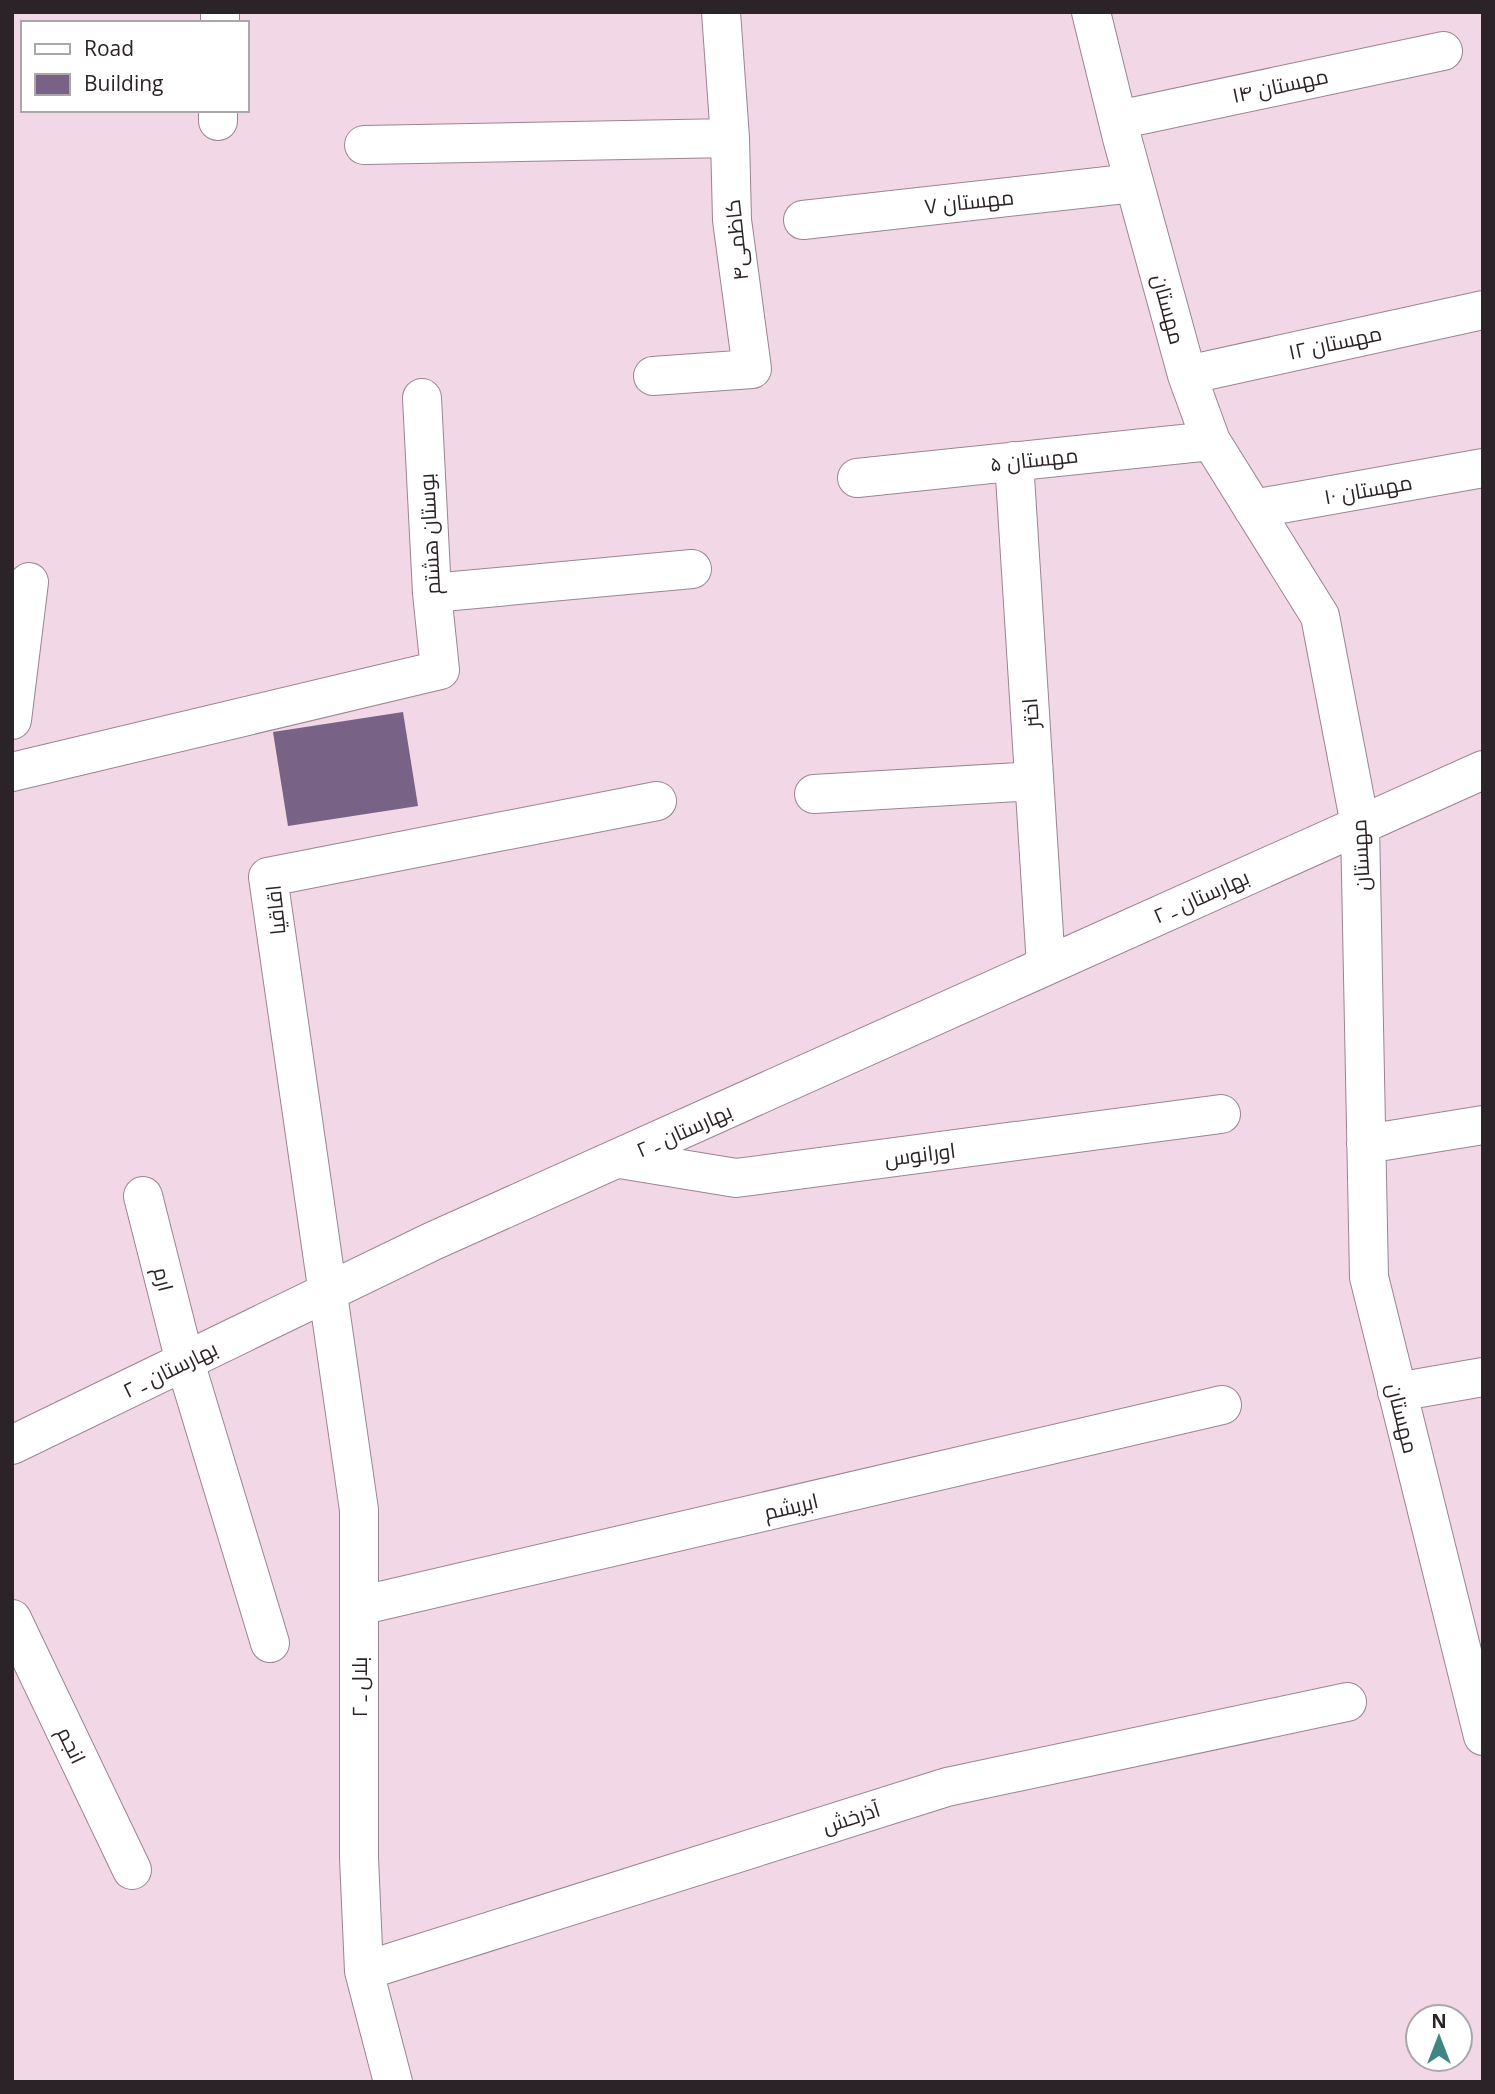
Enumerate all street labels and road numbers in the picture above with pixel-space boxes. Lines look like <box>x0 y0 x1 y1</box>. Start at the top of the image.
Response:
street label: مهستان ۱۴ <box>1229 61 1331 109</box>
street label: مهستان ۷ <box>923 182 1015 220</box>
street label: کاظمی۴ <box>718 198 754 282</box>
street label: مهستان <box>1146 271 1192 347</box>
street label: مهستان ۱۲ <box>1286 318 1384 366</box>
street label: مهستان ۵ <box>988 440 1080 478</box>
street label: مهستان ۱۰ <box>1322 467 1414 511</box>
street label: بوستان هشتم <box>412 472 447 596</box>
street label: اختر <box>1015 697 1045 730</box>
street label: مهستان <box>1344 818 1376 892</box>
street label: بهارستان ـ ۲ <box>1149 862 1253 930</box>
street label: اقاقیا <box>258 884 292 936</box>
street label: بهارستان ـ ۲ <box>632 1096 736 1164</box>
street label: اورانوس <box>883 1136 957 1172</box>
street label: ارم <box>147 1264 181 1294</box>
street label: بهارستان ـ ۲ <box>118 1334 222 1404</box>
street label: مهستان <box>1381 1380 1425 1456</box>
street label: ابریشم <box>761 1486 821 1527</box>
street label: بلال ـ ۲ <box>345 1657 373 1717</box>
street label: انجم <box>50 1722 93 1769</box>
street label: آذرخش <box>819 1794 884 1839</box>

